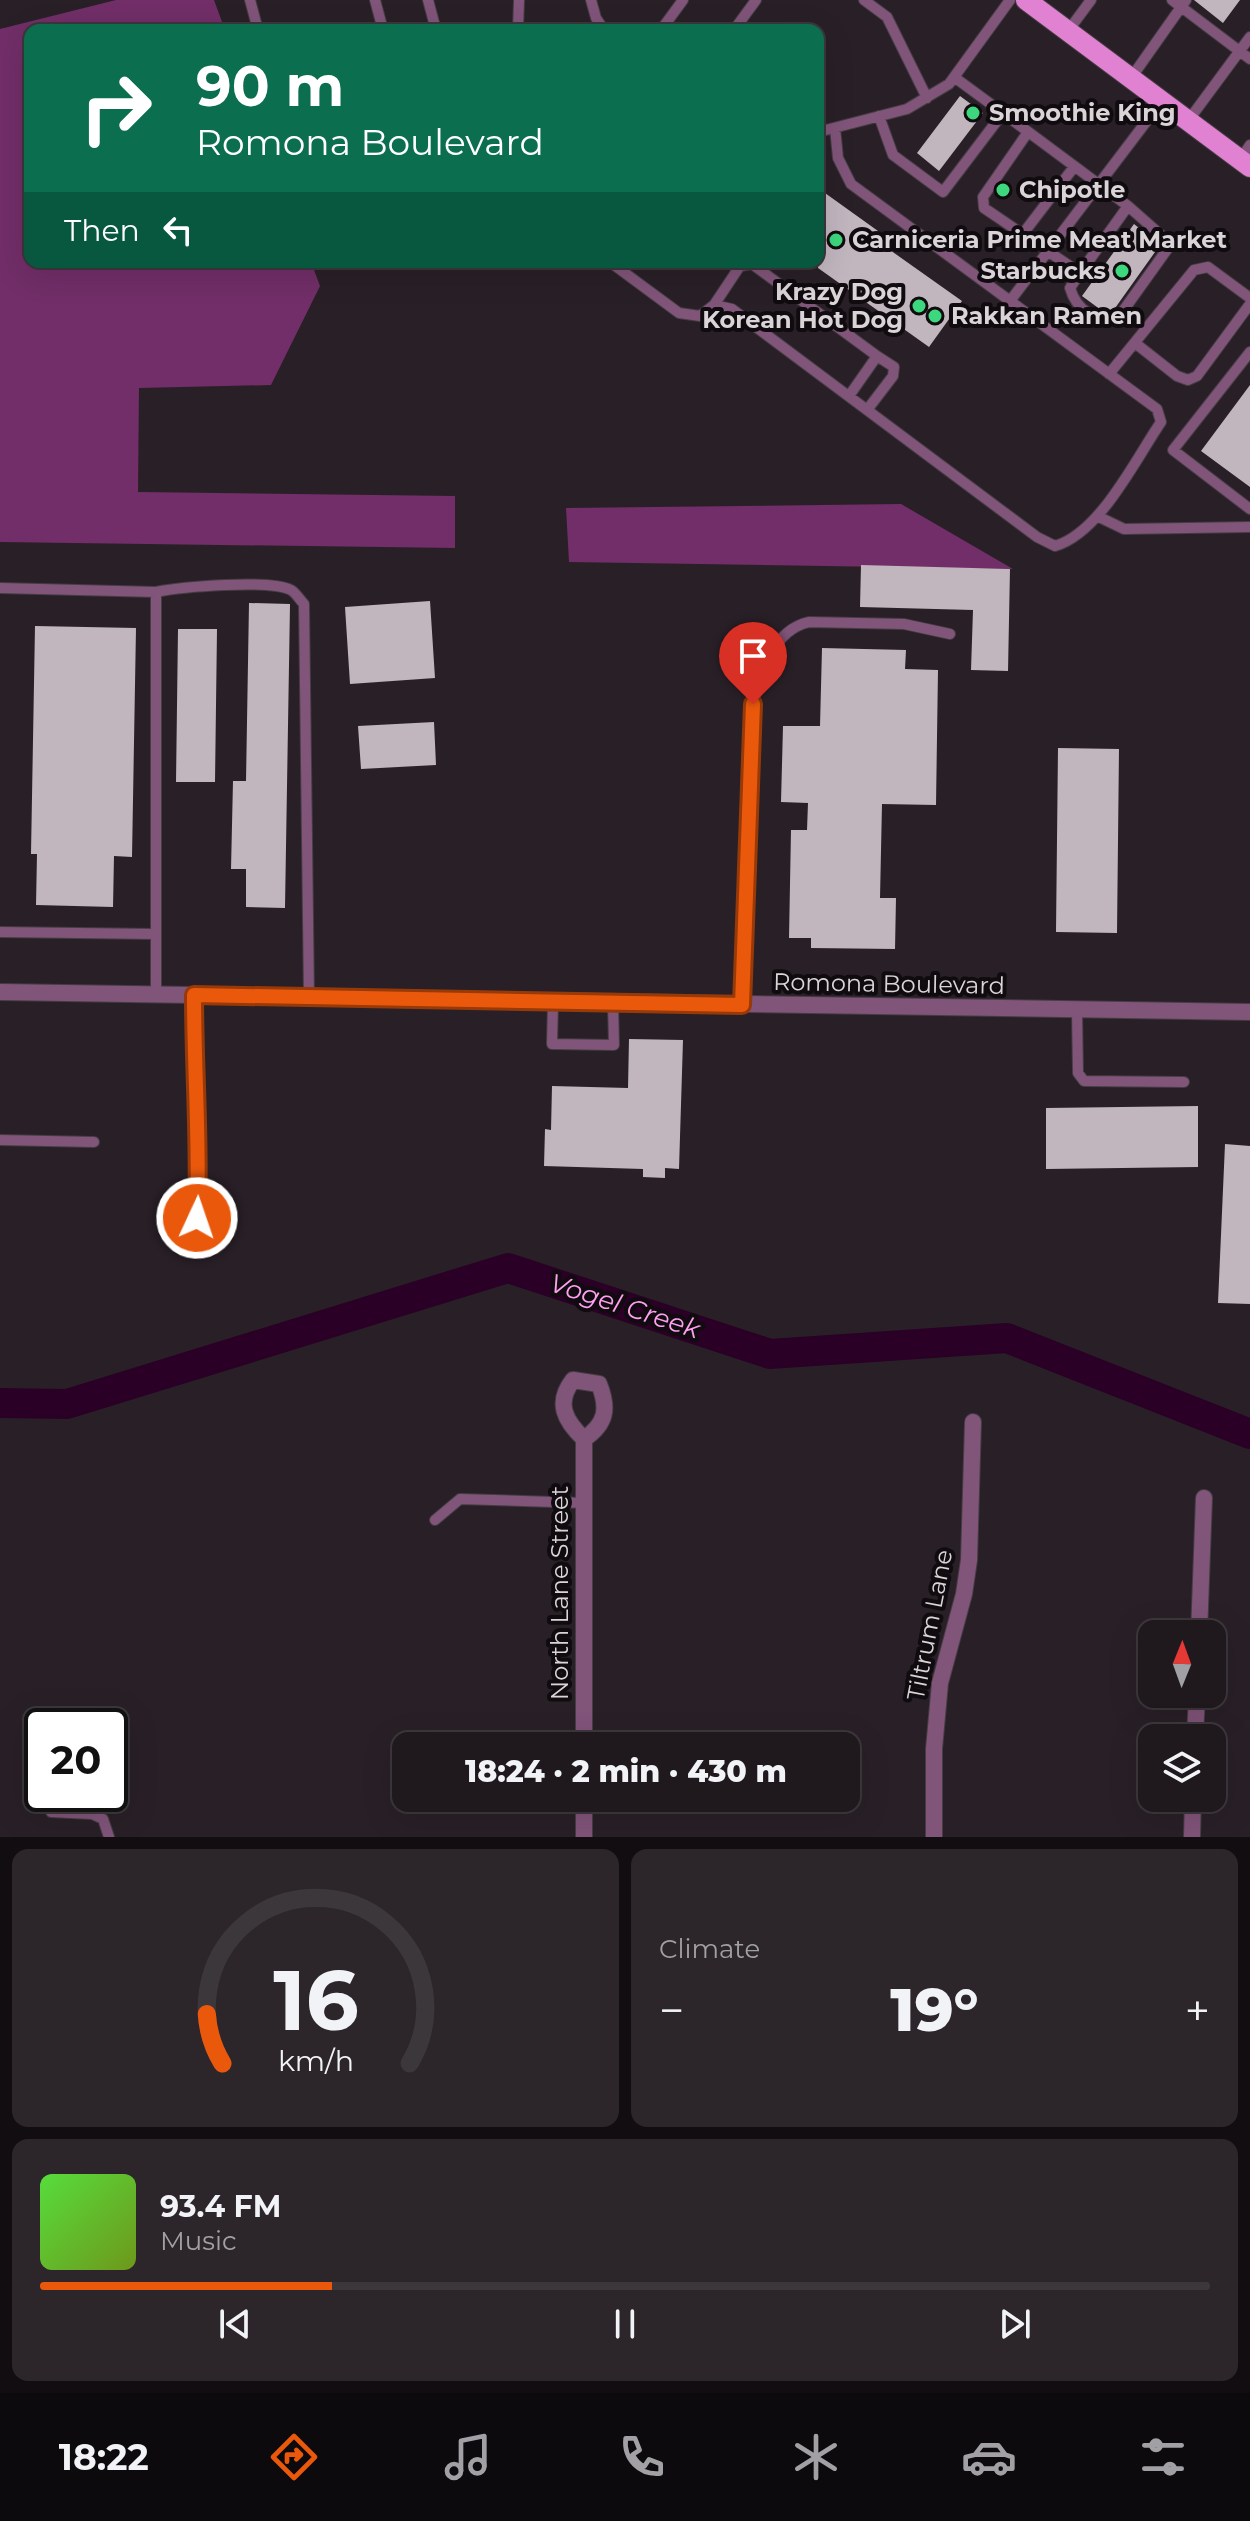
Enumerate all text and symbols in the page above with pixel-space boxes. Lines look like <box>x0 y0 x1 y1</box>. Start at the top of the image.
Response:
text: 90 m <box>196 52 344 120</box>
icon: right <box>64 56 168 160</box>
place label: Smoothie King <box>989 98 1176 127</box>
marker: Smoothie King <box>964 104 982 122</box>
text: Romona Boulevard <box>196 120 544 164</box>
place label: Chipotle <box>1019 175 1125 204</box>
marker: Chipotle <box>994 181 1012 199</box>
icon: left <box>156 208 200 252</box>
text: Then <box>64 212 140 249</box>
place label: Carniceria Prime Meat Market <box>852 225 1227 254</box>
marker: Carniceria Prime Meat Market <box>827 231 845 249</box>
place label: Starbucks <box>980 256 1106 285</box>
marker: Starbucks <box>1113 262 1131 280</box>
place label: Krazy Dog Korean Hot Dog <box>702 277 903 334</box>
marker: Krazy Dog Korean Hot Dog <box>910 297 928 315</box>
place label: Rakkan Ramen <box>951 301 1142 330</box>
marker: Rakkan Ramen <box>926 307 944 325</box>
pin <box>719 622 787 704</box>
icon: arrive <box>731 634 775 678</box>
street label: Romona Boulevard <box>773 967 1005 1000</box>
position arrow <box>155 1176 239 1260</box>
water label: Vogel Creek <box>546 1267 706 1346</box>
street label: North Lane Street <box>545 1485 574 1700</box>
street label: Tiltrum Lane <box>901 1547 958 1703</box>
north arrow <box>1138 1620 1226 1708</box>
map controls <box>1138 1620 1226 1812</box>
speed limit sign: 20 <box>24 1708 128 1812</box>
button: layers <box>1138 1724 1226 1812</box>
text: 18:24 · 2 min · 430 m <box>465 1753 787 1790</box>
text: Climate <box>659 1933 760 1965</box>
text: 16 <box>273 1949 358 2051</box>
text: 19° <box>890 1973 979 2046</box>
text: − <box>659 1983 684 2037</box>
text: + <box>1185 1983 1210 2037</box>
text: km/h <box>277 2043 354 2078</box>
text: 93.4 FM <box>160 2188 281 2225</box>
text: Music <box>160 2225 237 2257</box>
icon: previous <box>213 2302 257 2346</box>
icon: pause <box>603 2302 647 2346</box>
icon: next <box>993 2302 1037 2346</box>
icon: directions <box>266 2429 322 2485</box>
icon: music <box>440 2429 496 2485</box>
icon: phone <box>614 2429 670 2485</box>
icon: climate <box>788 2429 844 2485</box>
icon: car <box>961 2429 1017 2485</box>
icon: filters <box>1135 2429 1191 2485</box>
text: 18:22 <box>59 2435 149 2479</box>

